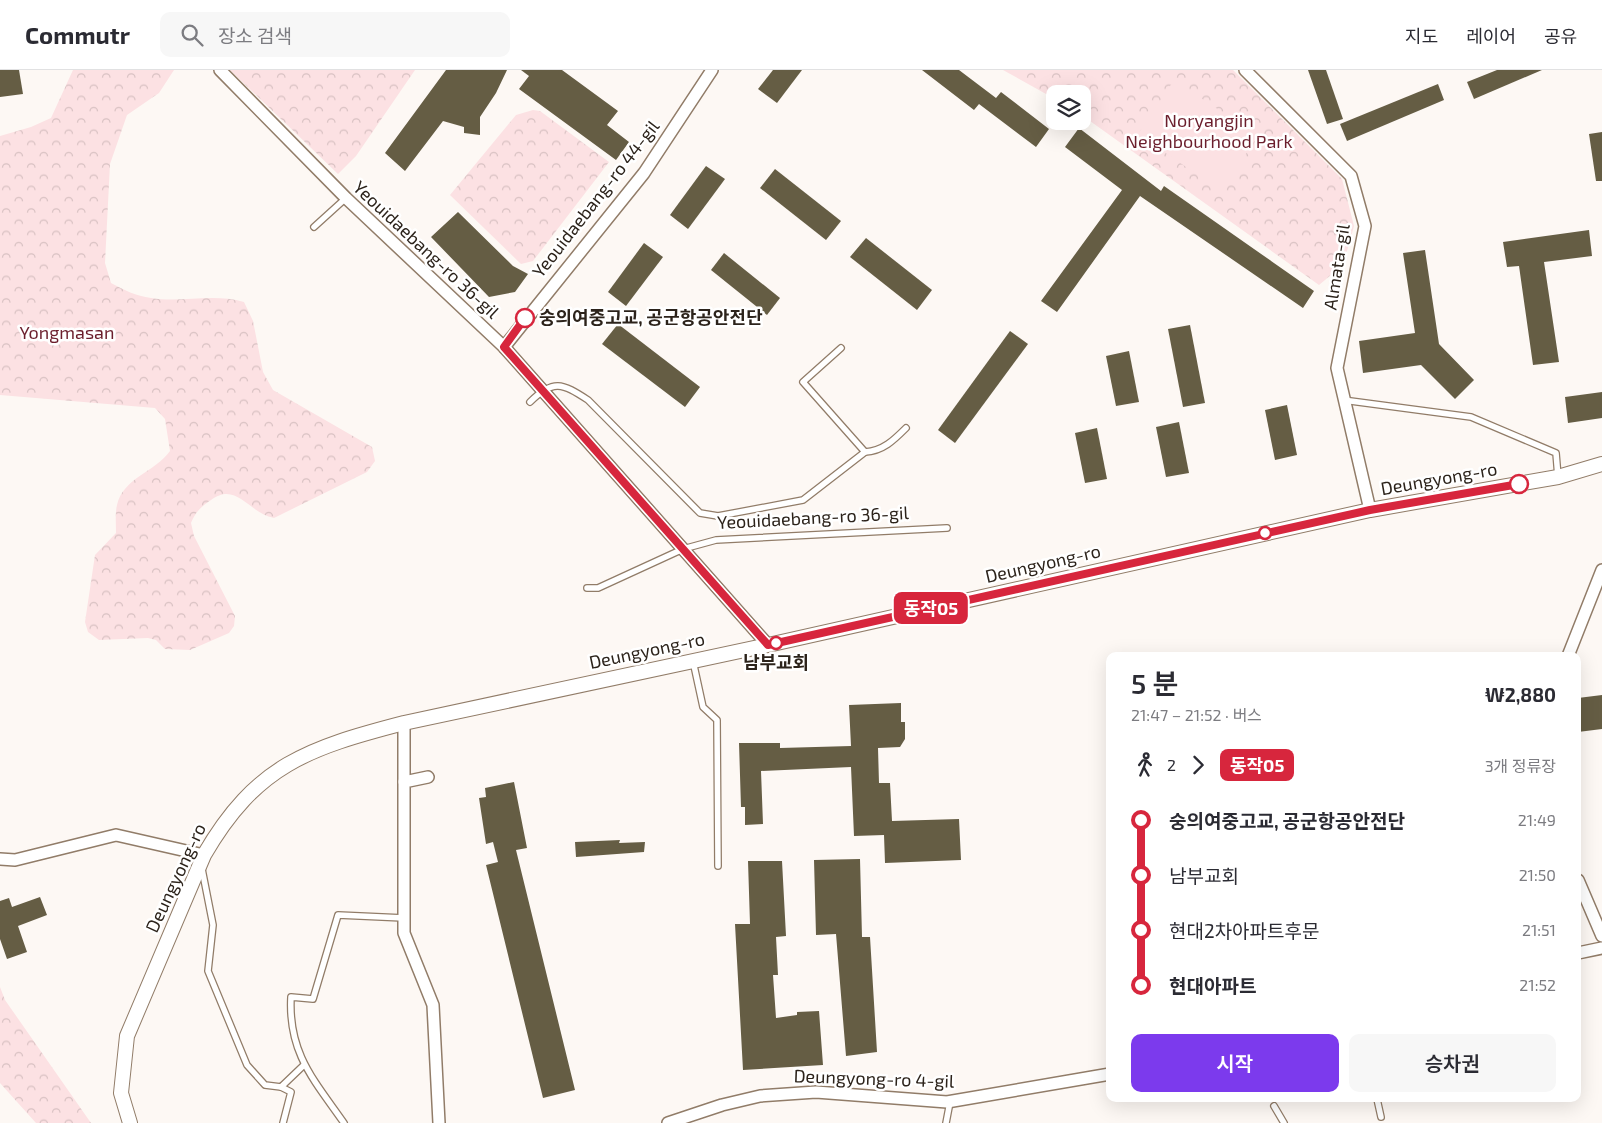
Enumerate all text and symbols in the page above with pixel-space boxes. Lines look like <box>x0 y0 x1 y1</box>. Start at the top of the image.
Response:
search box <box>160 12 510 57</box>
text: Commutr <box>25 20 130 49</box>
icon: search <box>178 21 206 49</box>
text: 장소 검색 <box>218 24 292 47</box>
text: 지도 <box>1405 25 1438 47</box>
text: 레이어 <box>1466 25 1516 47</box>
text: 공유 <box>1544 25 1577 47</box>
map controls <box>1046 85 1091 130</box>
button: layers <box>1046 85 1091 130</box>
park label: Noryangjin Neighbourhood Park <box>1125 109 1293 152</box>
street label: Yeouidaebang-ro 44-gil <box>527 115 664 281</box>
street label: Yeouidaebang-ro 36-gil <box>349 176 505 323</box>
street label: Almata-gil <box>1318 222 1354 311</box>
place label: 숭의여중고교, 공군항공안전단 <box>539 306 763 328</box>
marker: 숭의여중고교, 공군항공안전단 <box>515 308 535 328</box>
park label: Yongmasan <box>20 321 114 343</box>
street label: Deungyong-ro <box>1379 457 1499 499</box>
unlabelled marker <box>1509 474 1529 494</box>
street label: Yeouidaebang-ro 36-gil <box>717 501 910 533</box>
unlabelled marker <box>1258 526 1272 540</box>
street label: Deungyong-ro <box>983 539 1103 587</box>
line badge: 동작05 <box>896 592 966 624</box>
text: 동작05 <box>904 597 958 619</box>
street label: Deungyong-ro <box>587 627 707 673</box>
marker: 남부교회 <box>769 636 783 650</box>
place label: 남부교회 <box>743 651 809 673</box>
text: 5 분 <box>1131 666 1178 700</box>
text: ₩2,880 <box>1485 683 1556 706</box>
text: 21:47 – 21:52 · 버스 <box>1131 705 1262 724</box>
icon: walk <box>1131 751 1159 779</box>
icon: forward <box>1184 751 1212 779</box>
text: 동작05 <box>1230 754 1284 776</box>
text: 2 <box>1167 755 1176 774</box>
text: 3개 정류장 <box>1485 756 1556 775</box>
text: 숭의여중고교, 공군항공안전단 <box>1169 809 1405 832</box>
text: 21:49 <box>1518 810 1556 829</box>
street label: Deungyong-ro <box>140 820 210 936</box>
text: 남부교회 <box>1169 864 1239 887</box>
text: 21:50 <box>1519 865 1556 884</box>
text: 현대2차아파트후문 <box>1169 919 1320 942</box>
text: 21:51 <box>1522 920 1556 939</box>
text: 현대아파트 <box>1169 974 1256 997</box>
text: 21:52 <box>1519 975 1556 994</box>
button: 시작 <box>1131 1034 1339 1092</box>
button: 승차권 <box>1349 1034 1556 1092</box>
street label: Deungyong-ro 4-gil <box>793 1064 955 1092</box>

